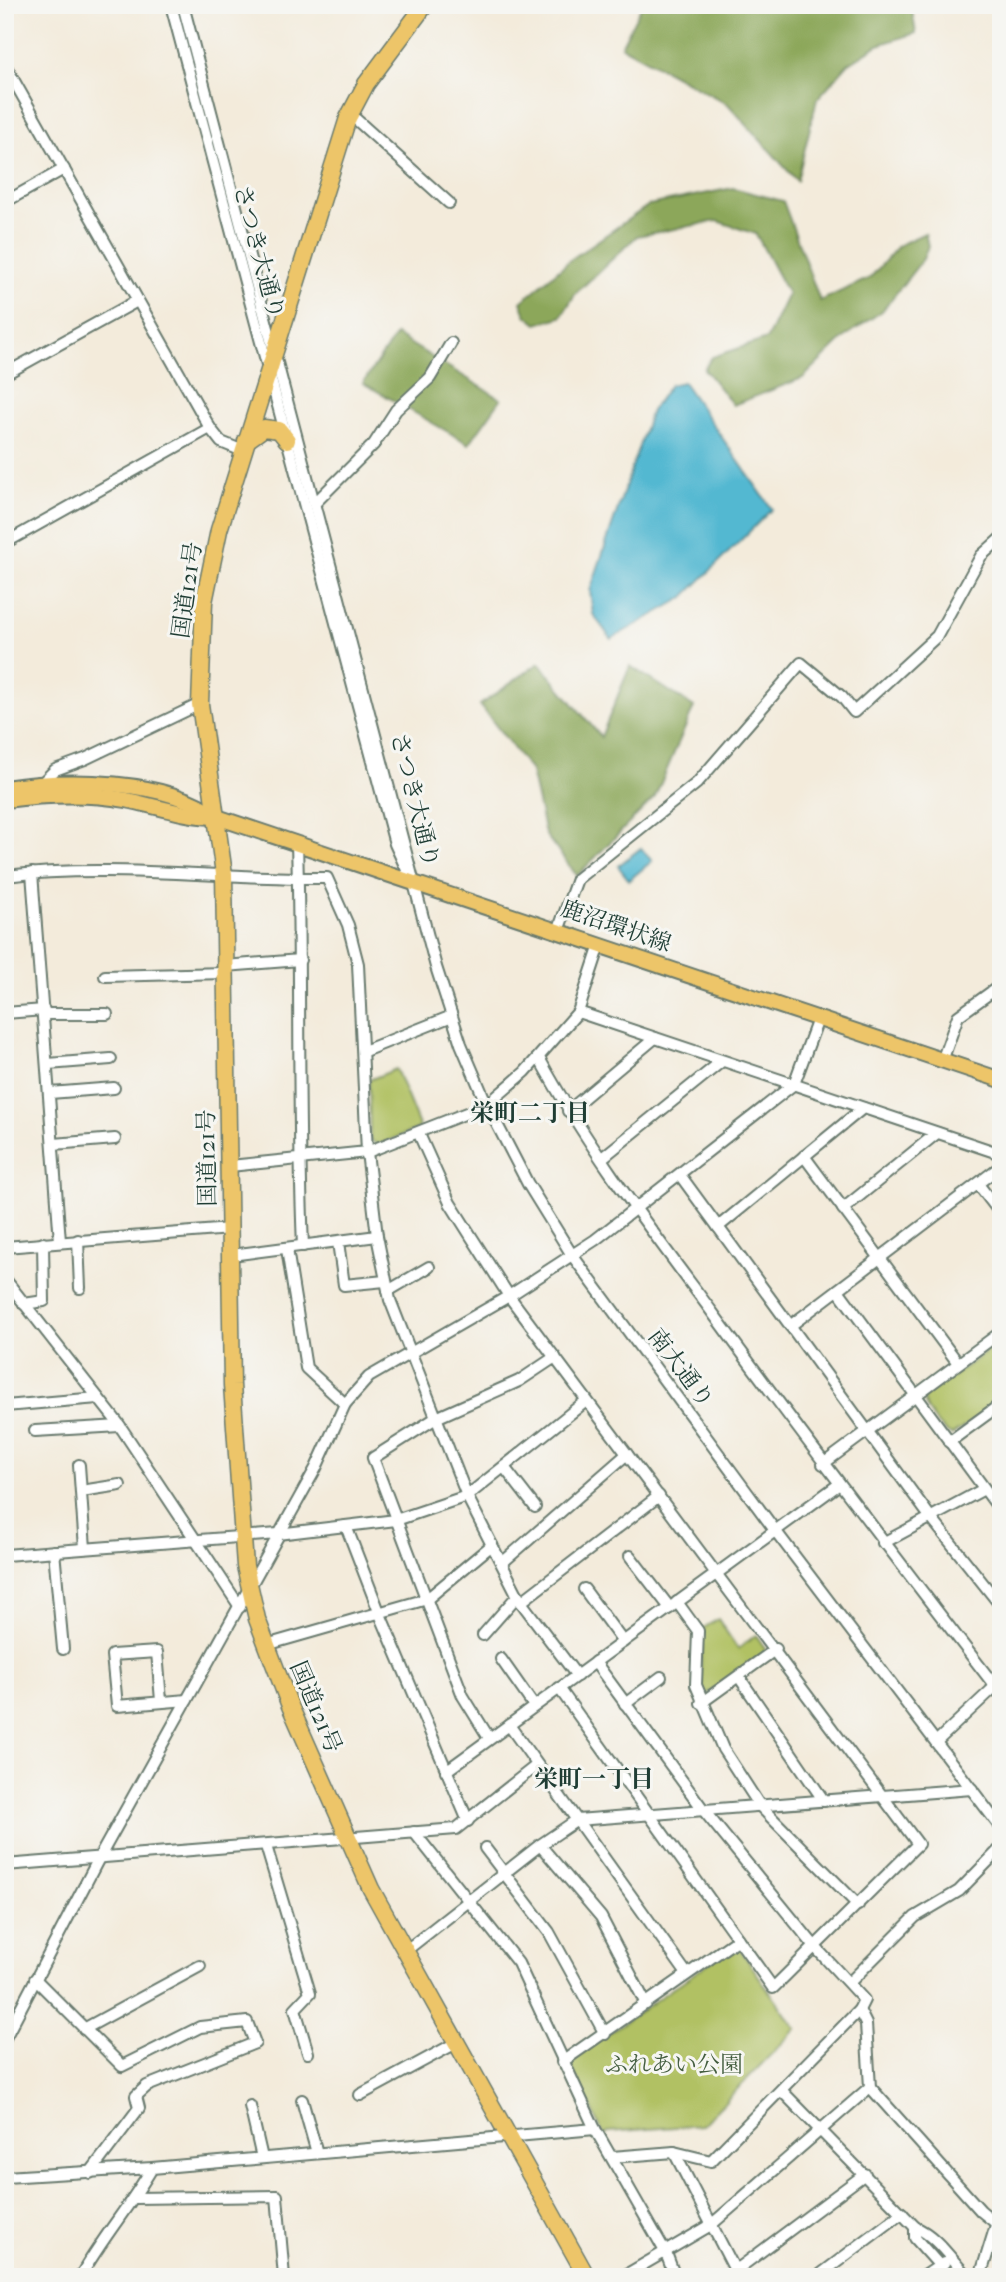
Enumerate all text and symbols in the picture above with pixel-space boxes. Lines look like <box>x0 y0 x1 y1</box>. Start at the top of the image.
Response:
street label: さつき大通り <box>228 182 290 322</box>
street label: 国道121号 <box>167 540 207 640</box>
street label: さつき大通り <box>385 730 445 870</box>
street label: 鹿沼環状線 <box>557 895 675 957</box>
district label: 栄町二丁目 <box>470 1099 590 1127</box>
street label: 国道121号 <box>193 1109 221 1207</box>
street label: 南大通り <box>643 1323 719 1413</box>
street label: 国道121号 <box>285 1657 347 1757</box>
district label: 栄町一丁目 <box>534 1765 654 1793</box>
park label: ふれあい公園 <box>605 2051 743 2078</box>

